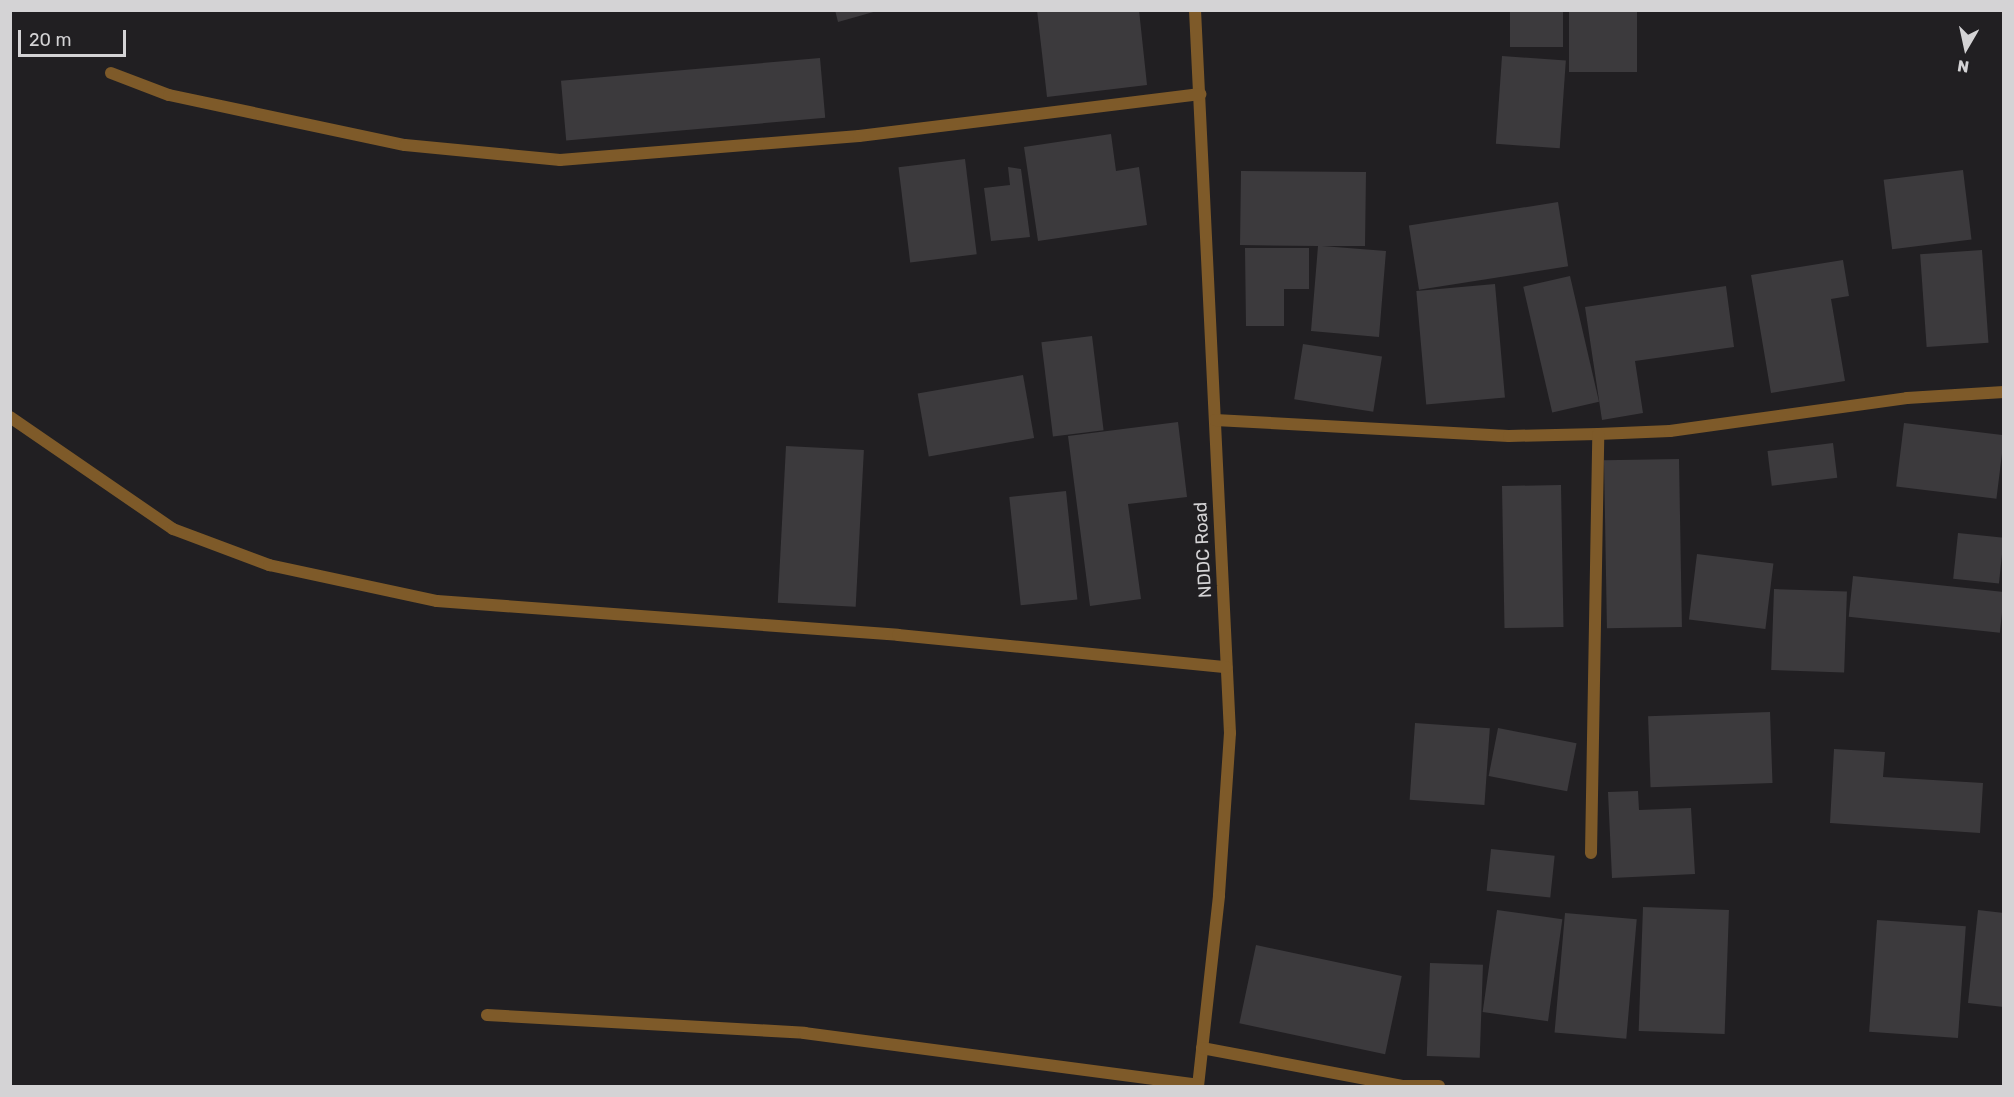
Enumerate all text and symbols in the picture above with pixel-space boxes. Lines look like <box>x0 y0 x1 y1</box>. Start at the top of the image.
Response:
scale bar <box>21 18 129 56</box>
north arrow <box>1936 18 1996 78</box>
text: 20 m <box>29 29 71 51</box>
text: N <box>1956 56 1970 77</box>
street label: NDDC Road <box>1190 501 1216 599</box>

